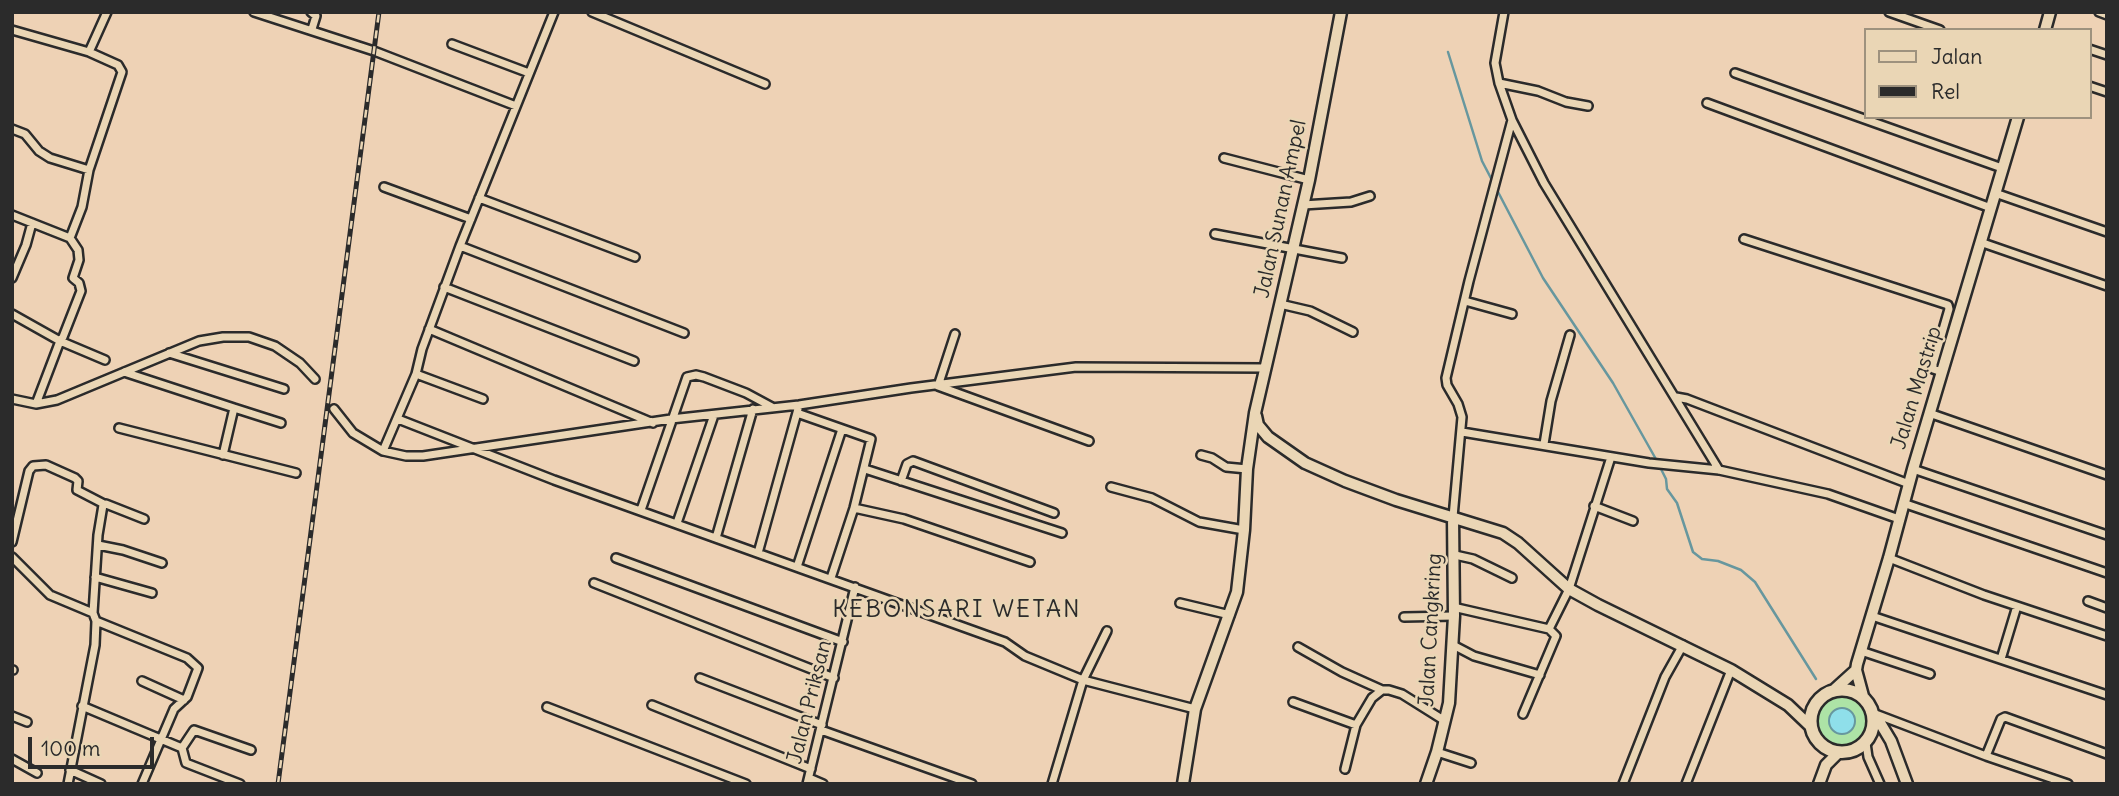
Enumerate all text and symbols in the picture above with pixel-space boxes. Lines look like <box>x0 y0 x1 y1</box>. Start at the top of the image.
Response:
legend <box>1864 28 2091 119</box>
text: Jalan <box>1931 43 1982 70</box>
text: Rel <box>1931 78 1960 105</box>
street label: Jalan Sunan Ampel <box>1250 118 1312 300</box>
street label: Jalan Mastrip <box>1886 323 1948 453</box>
street label: Jalan Cangkring <box>1414 553 1448 707</box>
district label: KEBONSARI WETAN <box>834 596 1080 624</box>
street label: Jalan Priksan <box>782 637 838 767</box>
scale bar <box>32 722 158 766</box>
text: 100 m <box>41 735 100 762</box>

